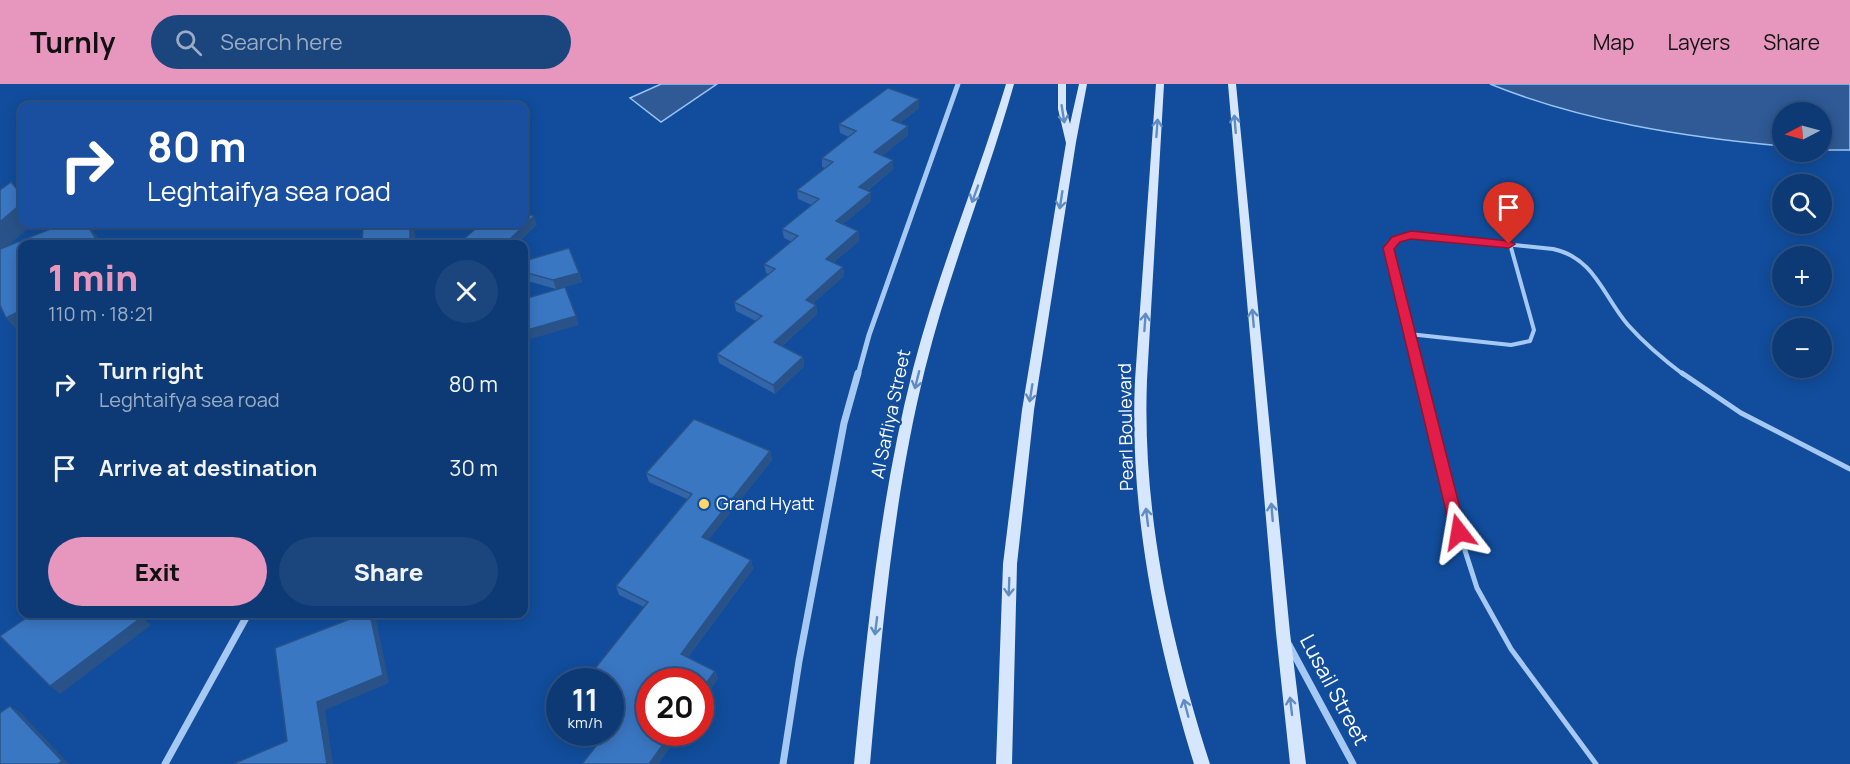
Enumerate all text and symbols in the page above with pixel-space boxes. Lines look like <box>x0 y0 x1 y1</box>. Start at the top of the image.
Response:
search box <box>151 15 571 69</box>
text: Turnly <box>30 23 115 61</box>
icon: search <box>172 26 205 59</box>
text: Search here <box>220 27 343 57</box>
text: Map <box>1593 28 1634 56</box>
text: Layers <box>1667 28 1730 56</box>
text: Share <box>1763 28 1820 56</box>
north arrow <box>1772 102 1832 162</box>
map controls <box>1772 102 1832 378</box>
one-way arrow <box>1057 103 1068 123</box>
one-way arrow <box>1229 114 1240 134</box>
text: 80 m <box>147 117 247 175</box>
one-way arrow <box>1152 118 1163 138</box>
icon: right <box>48 126 126 204</box>
text: Leghtaifya sea road <box>147 172 391 209</box>
button: search <box>1772 174 1832 234</box>
pin <box>1483 182 1534 244</box>
one-way arrow <box>969 184 980 203</box>
one-way arrow <box>1056 190 1067 210</box>
icon: arrive <box>1492 191 1525 224</box>
button: + <box>1772 246 1832 306</box>
text: 1 min <box>48 253 138 302</box>
button: close <box>435 260 498 323</box>
text: 110 m · 18:21 <box>48 300 154 327</box>
one-way arrow <box>1248 308 1259 328</box>
one-way arrow <box>1140 313 1151 333</box>
button: − <box>1772 318 1832 378</box>
street label: Al Safliya Street <box>865 347 915 481</box>
text: Turn right <box>99 356 204 386</box>
street label: Pearl Boulevard <box>1112 363 1138 491</box>
icon: right <box>48 368 81 401</box>
text: 80 m <box>449 369 498 399</box>
one-way arrow <box>910 370 922 389</box>
one-way arrow <box>1025 383 1036 402</box>
text: Leghtaifya sea road <box>99 386 280 413</box>
icon: arrive <box>48 452 81 485</box>
text: Arrive at destination <box>99 453 317 483</box>
text: 30 m <box>449 453 498 483</box>
place label: Grand Hyatt <box>716 491 815 515</box>
marker: Grand Hyatt <box>697 497 711 511</box>
position arrow <box>1427 500 1491 564</box>
one-way arrow <box>1266 502 1277 522</box>
one-way arrow <box>1141 508 1152 527</box>
button: Exit <box>48 537 267 606</box>
button: Share <box>279 537 498 606</box>
one-way arrow <box>1003 576 1015 596</box>
one-way arrow <box>870 616 881 635</box>
street label: Lusail Street <box>1294 629 1376 750</box>
speed limit sign: 20 <box>636 668 714 746</box>
text: 11 <box>572 679 598 720</box>
one-way arrow <box>1286 696 1297 716</box>
one-way arrow <box>1179 699 1191 718</box>
text: km/h <box>568 712 602 733</box>

